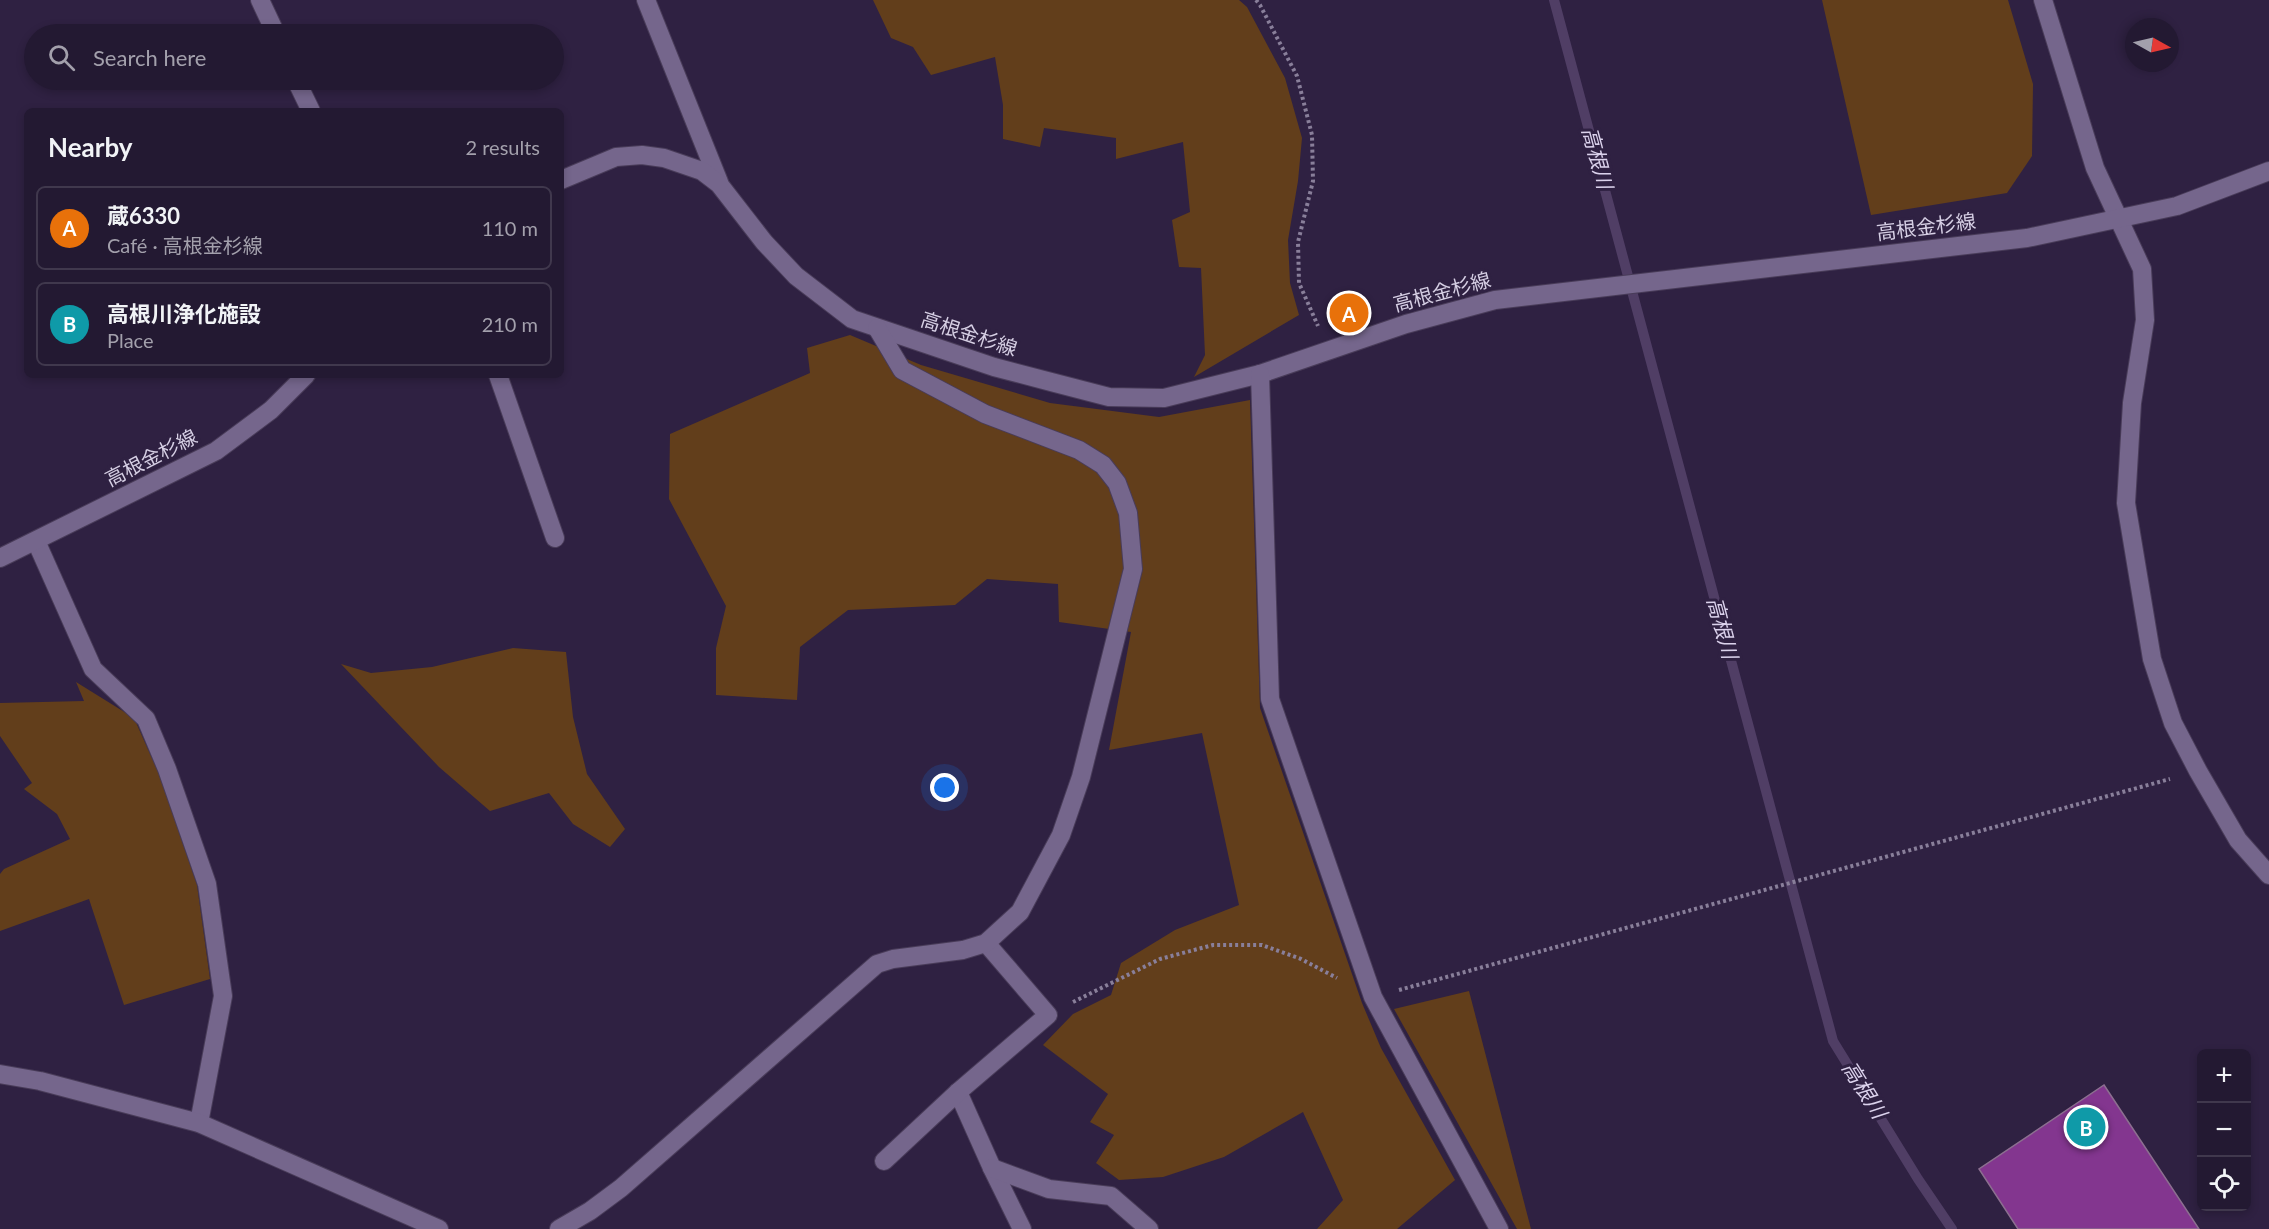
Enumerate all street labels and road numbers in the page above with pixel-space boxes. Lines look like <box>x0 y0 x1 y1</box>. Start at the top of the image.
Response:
street label: 高根金杉線 <box>1875 208 1977 244</box>
street label: 高根金杉線 <box>1390 267 1493 316</box>
street label: 高根金杉線 <box>918 306 1021 360</box>
street label: 高根金杉線 <box>101 424 201 491</box>

